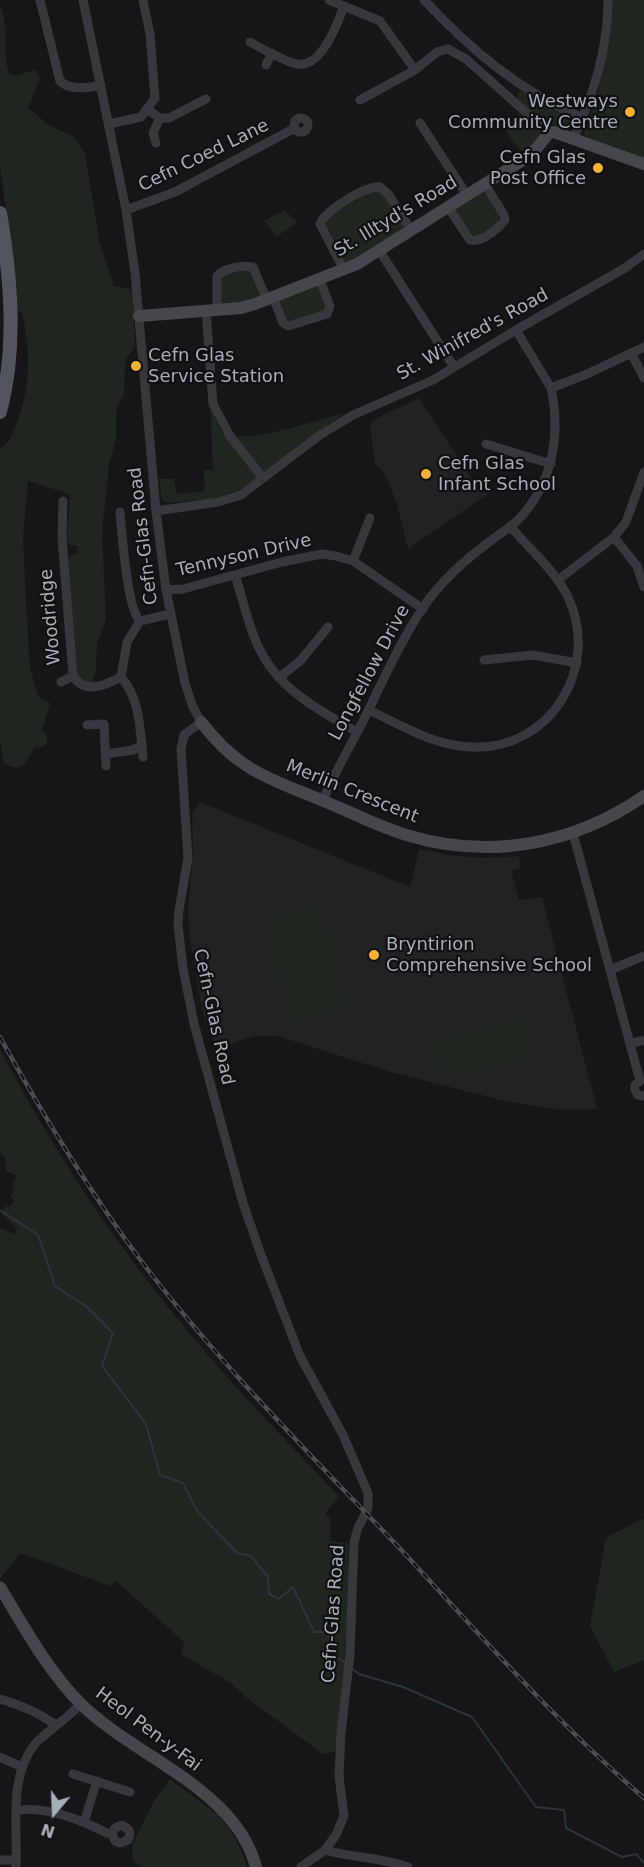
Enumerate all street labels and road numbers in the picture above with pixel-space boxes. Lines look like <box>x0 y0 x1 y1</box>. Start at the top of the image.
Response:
street label: Cefn Coed Lane <box>135 115 273 197</box>
street label: St. Illtyd's Road <box>331 172 461 262</box>
street label: St. Winifred's Road <box>394 284 552 386</box>
street label: Cefn-Glas Road <box>125 466 163 606</box>
street label: Tennyson Drive <box>174 530 314 582</box>
street label: Woodridge <box>36 568 66 666</box>
street label: Longfellow Drive <box>325 602 415 744</box>
street label: Merlin Crescent <box>283 756 421 828</box>
street label: Cefn-Glas Road <box>188 947 238 1087</box>
street label: Cefn-Glas Road <box>318 1544 350 1684</box>
street label: Heol Pen-y-Fai <box>91 1683 205 1777</box>

